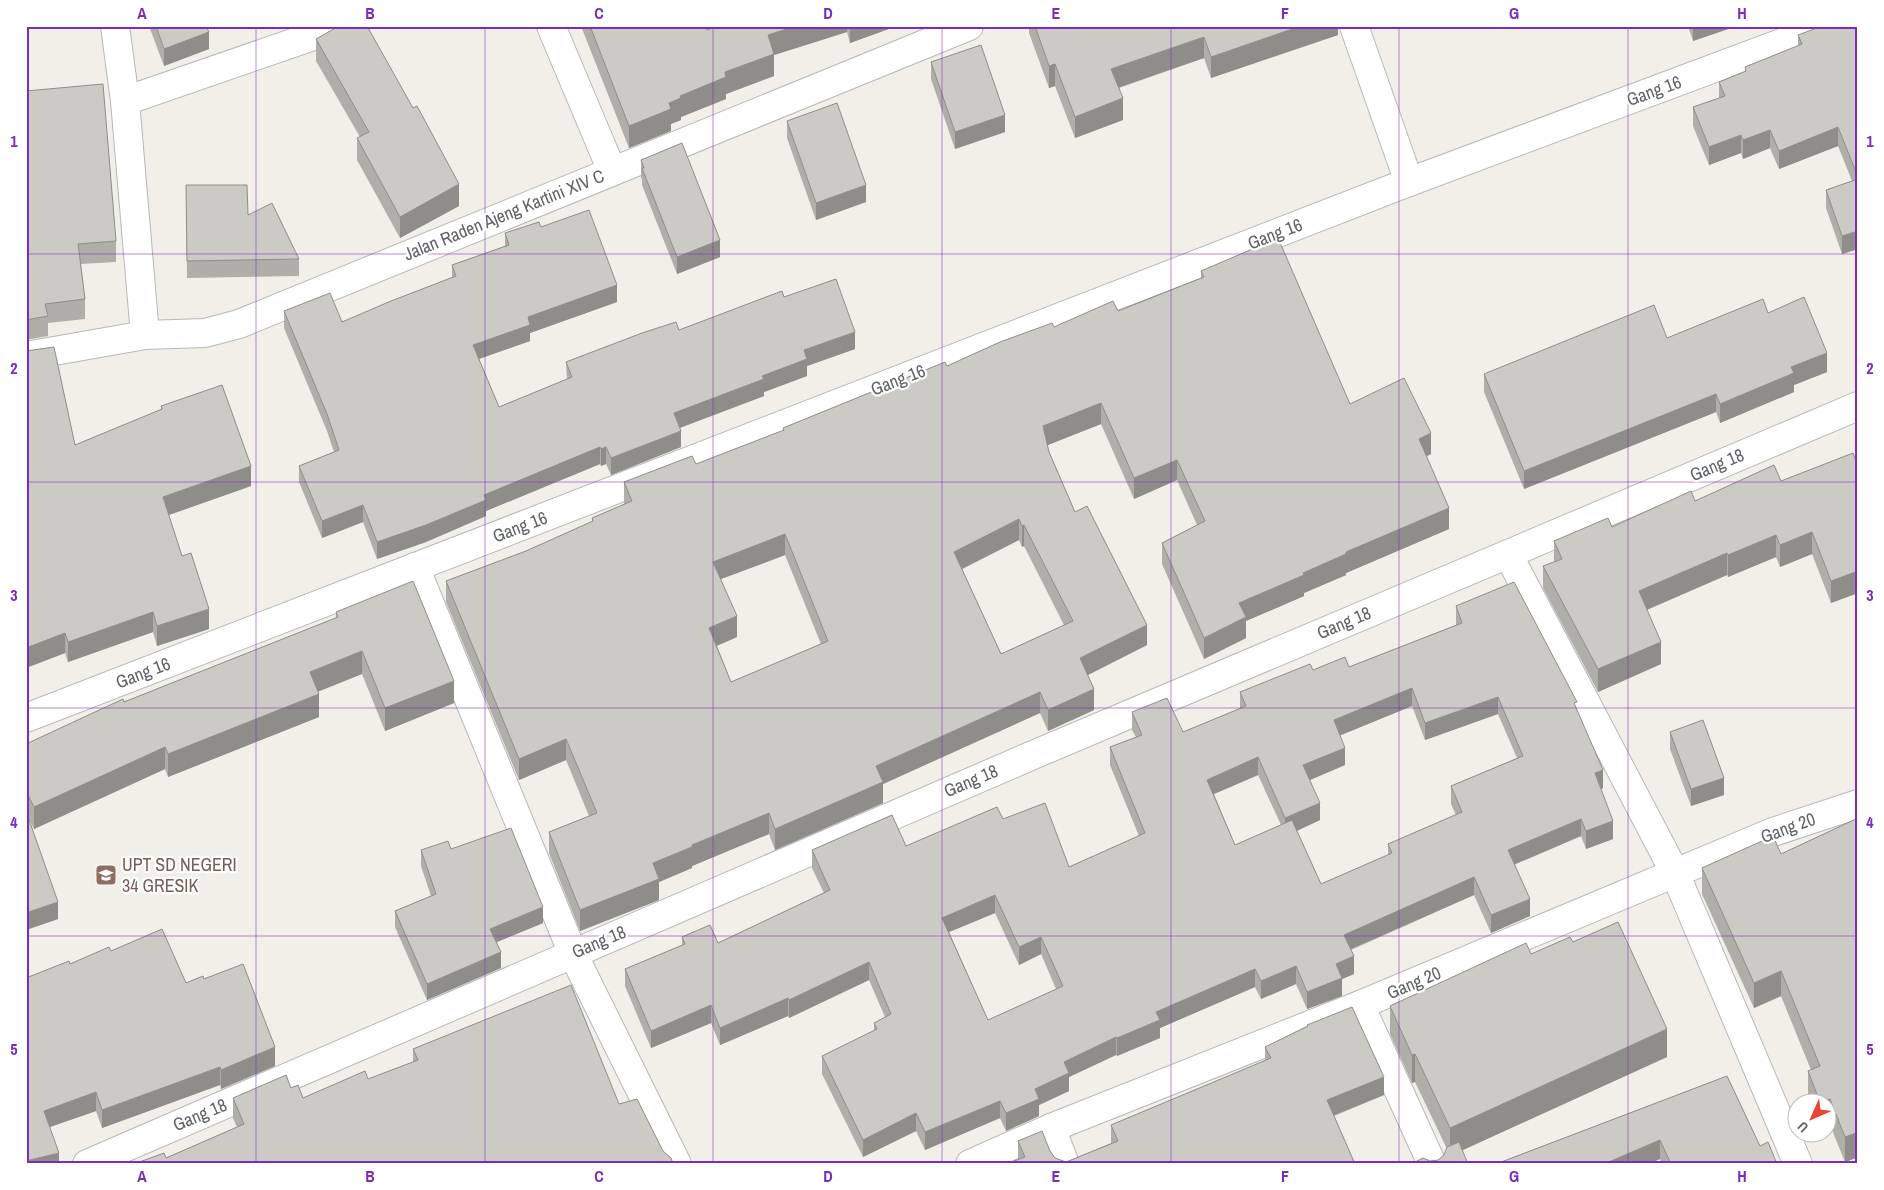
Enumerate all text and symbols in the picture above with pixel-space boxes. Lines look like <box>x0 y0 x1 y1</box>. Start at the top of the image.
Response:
text: A <box>137 2 147 24</box>
text: B <box>365 2 375 24</box>
text: C <box>594 2 604 24</box>
text: D <box>823 2 833 24</box>
text: E <box>1052 2 1061 24</box>
text: F <box>1281 2 1289 24</box>
text: G <box>1509 2 1519 24</box>
text: H <box>1737 2 1747 24</box>
street label: Gang 16 <box>1623 69 1685 112</box>
text: 1 <box>10 130 18 152</box>
text: 1 <box>1866 130 1874 152</box>
street label: Jalan Raden Ajeng Kartini XIV C <box>400 163 608 266</box>
street label: Gang 16 <box>1244 212 1306 255</box>
text: 2 <box>10 357 18 379</box>
text: 2 <box>1866 357 1874 379</box>
street label: Gang 16 <box>867 358 929 401</box>
street label: Gang 18 <box>1686 442 1748 487</box>
street label: Gang 16 <box>489 505 551 548</box>
text: 3 <box>10 584 18 606</box>
text: 3 <box>1866 584 1874 606</box>
street label: Gang 18 <box>1313 600 1375 645</box>
street label: Gang 16 <box>112 651 174 694</box>
street label: Gang 18 <box>940 758 1002 803</box>
street label: Gang 20 <box>1757 806 1819 849</box>
text: 4 <box>10 811 18 833</box>
text: 4 <box>1866 811 1874 833</box>
place label: UPT SD NEGERI 34 GRESIK <box>122 852 237 898</box>
school or university icon: UPT SD NEGERI 34 GRESIK <box>94 863 118 887</box>
street label: Gang 18 <box>568 919 630 964</box>
street label: Gang 20 <box>1383 960 1445 1005</box>
text: 5 <box>10 1038 18 1060</box>
text: 5 <box>1866 1038 1874 1060</box>
street label: Gang 18 <box>169 1092 231 1137</box>
north arrow <box>1786 1092 1836 1142</box>
text: U <box>1794 1118 1812 1136</box>
text: A <box>137 1165 147 1187</box>
text: B <box>365 1165 375 1187</box>
text: C <box>594 1165 604 1187</box>
text: D <box>823 1165 833 1187</box>
text: E <box>1052 1165 1061 1187</box>
text: F <box>1281 1165 1289 1187</box>
text: G <box>1509 1165 1519 1187</box>
text: H <box>1737 1165 1747 1187</box>

